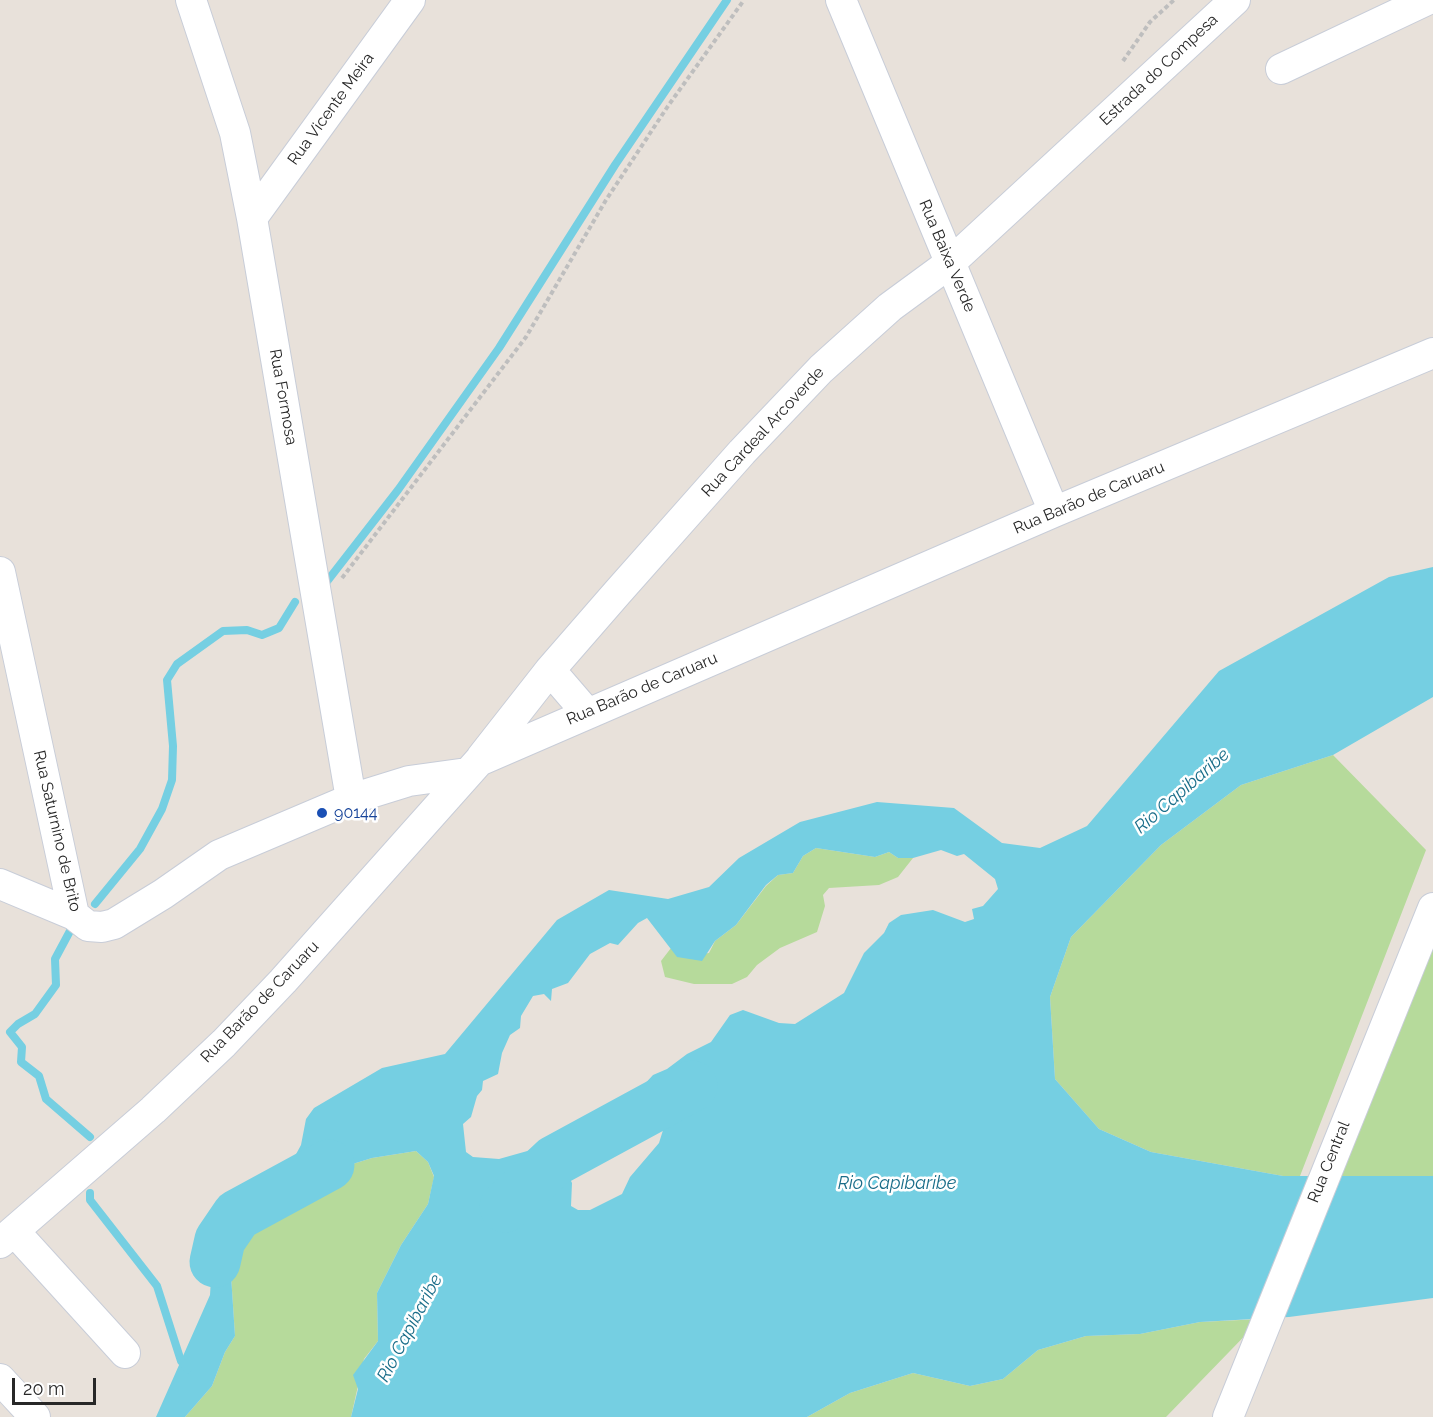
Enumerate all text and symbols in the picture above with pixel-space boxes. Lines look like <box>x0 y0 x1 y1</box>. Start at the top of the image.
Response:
street label: Estrada do Compesa <box>1096 10 1222 130</box>
street label: Rua Vicente Meira <box>284 49 378 169</box>
street label: Rua Baixa Verde <box>915 197 979 315</box>
street label: Rua Formosa <box>265 347 301 447</box>
street label: Rua Cardeal Arcoverde <box>698 363 828 501</box>
street label: Rua Barão de Caruaru <box>1011 458 1167 538</box>
street label: Rua Barão de Caruaru <box>564 649 720 729</box>
water label: Rio Capibaribe <box>1130 744 1234 838</box>
street label: Rua Saturnino de Brito <box>29 748 85 914</box>
place label: 90144 <box>334 803 377 823</box>
marker: 90144 <box>315 806 329 820</box>
street label: Rua Barão de Caruaru <box>197 937 323 1067</box>
street label: Rua Central <box>1304 1118 1354 1206</box>
water label: Rio Capibaribe <box>838 1173 956 1195</box>
water label: Rio Capibaribe <box>373 1271 447 1385</box>
scale bar <box>15 1366 99 1404</box>
text: 20 m <box>23 1378 65 1399</box>

